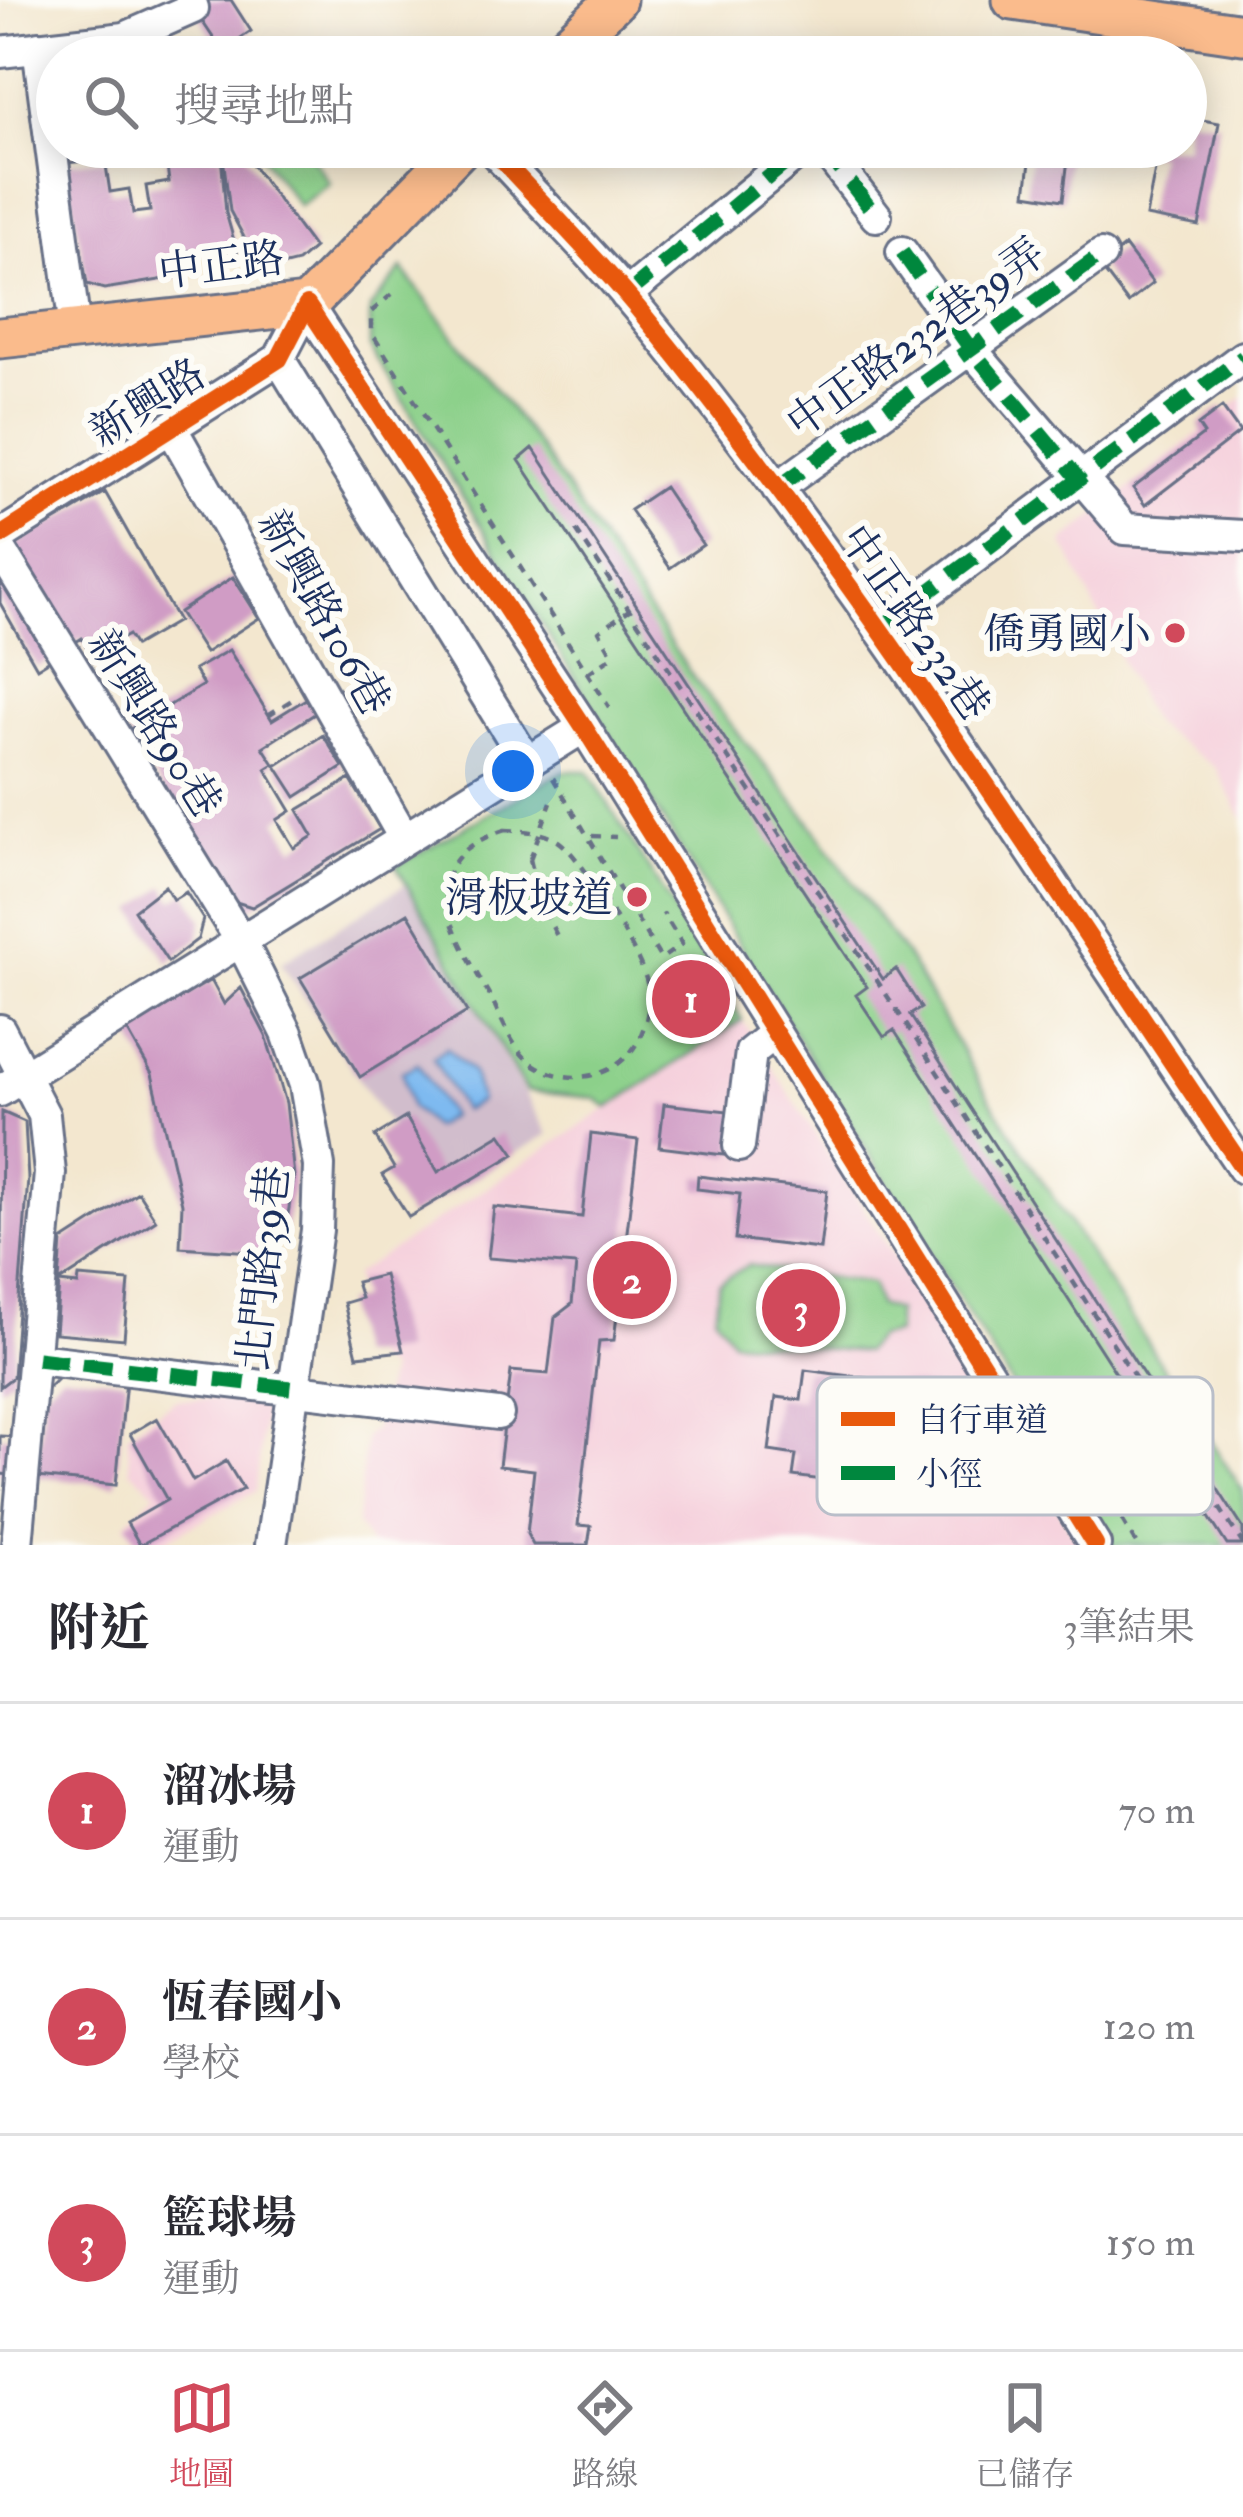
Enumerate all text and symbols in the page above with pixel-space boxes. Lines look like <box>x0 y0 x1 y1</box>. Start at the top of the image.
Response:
search box <box>36 36 1207 168</box>
icon: search <box>78 69 144 135</box>
text: 搜尋地點 <box>174 79 354 135</box>
street label: 中正路232巷39弄 <box>777 228 1055 450</box>
street label: 中正路 <box>156 233 287 299</box>
street label: 新興路 <box>81 348 215 459</box>
street label: 新興路106巷 <box>246 502 401 724</box>
street label: 中正路232巷 <box>828 515 1001 731</box>
place label: 僑勇國小 <box>983 609 1151 661</box>
marker: 僑勇國小 <box>1162 620 1188 646</box>
street label: 新興路90巷 <box>76 621 232 827</box>
your location <box>483 741 543 801</box>
place label: 滑板坡道 <box>445 873 613 925</box>
marker: 滑板坡道 <box>624 884 650 910</box>
pin: 1 <box>652 954 730 1044</box>
street label: 北門路39巷 <box>227 1163 301 1373</box>
pin: 2 <box>593 1235 671 1325</box>
pin: 3 <box>762 1263 840 1353</box>
legend <box>817 1377 1213 1515</box>
text: 自行車道 <box>916 1400 1048 1441</box>
text: 小徑 <box>916 1454 982 1495</box>
text: 附近 <box>48 1597 150 1661</box>
text: 3筆結果 <box>1063 1603 1195 1652</box>
text: 溜冰場 <box>162 1759 297 1815</box>
text: 1 <box>80 1786 94 1835</box>
text: 70 m <box>1119 1786 1195 1835</box>
text: 運動 <box>162 1823 240 1872</box>
text: 恆春國小 <box>162 1975 342 2031</box>
text: 2 <box>77 2002 97 2051</box>
text: 120 m <box>1103 2002 1195 2051</box>
text: 學校 <box>162 2039 240 2088</box>
text: 籃球場 <box>162 2191 297 2247</box>
text: 3 <box>80 2218 94 2267</box>
text: 150 m <box>1106 2218 1195 2267</box>
text: 運動 <box>162 2255 240 2304</box>
tab: 地圖 <box>169 2375 235 2495</box>
tab: 路線 <box>572 2375 638 2495</box>
tab: 已儲存 <box>975 2375 1074 2495</box>

